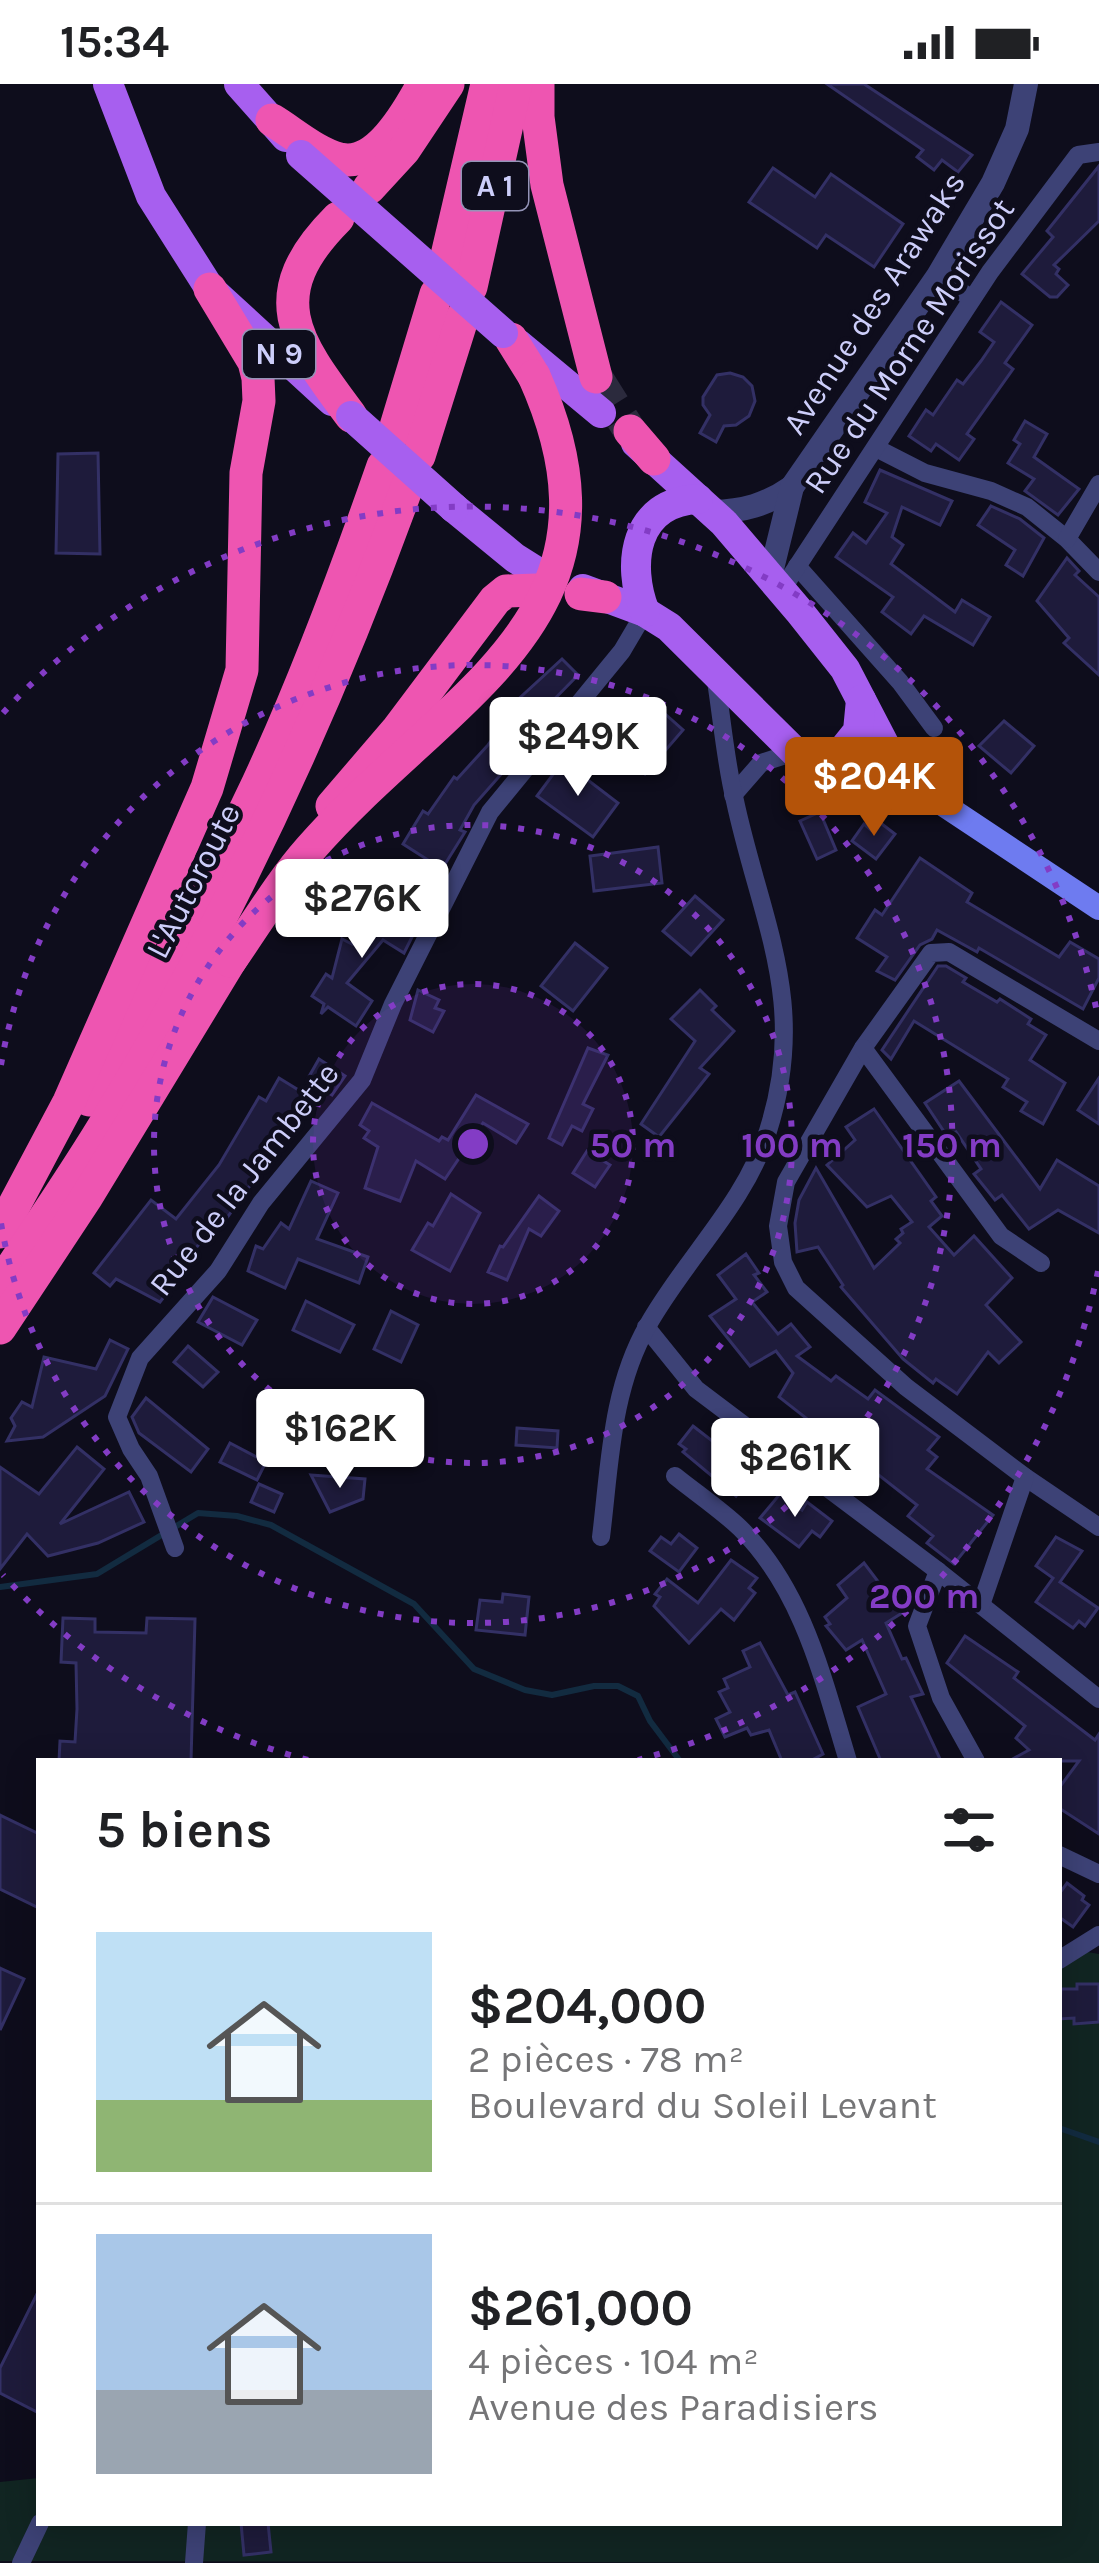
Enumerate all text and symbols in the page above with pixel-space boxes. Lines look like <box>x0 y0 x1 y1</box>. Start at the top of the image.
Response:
text: 15:34 <box>60 16 169 68</box>
road number: A 1 <box>462 162 528 210</box>
street label: Avenue des Arawaks <box>775 165 973 441</box>
street label: Rue du Morne Morissot <box>796 191 1022 501</box>
road number: N 9 <box>243 330 315 378</box>
pin: $249K <box>494 697 662 799</box>
text: $249K <box>517 713 639 759</box>
pin: $204K <box>790 737 958 839</box>
text: $204K <box>812 753 936 799</box>
street label: L'Autoroute <box>138 797 248 965</box>
pin: $276K <box>278 859 446 961</box>
text: $276K <box>302 875 422 921</box>
street label: Rue de la Jambette <box>141 1055 347 1303</box>
centre of rings <box>452 1123 494 1165</box>
text: 50 m <box>590 1124 677 1166</box>
text: 100 m <box>741 1124 843 1166</box>
text: 150 m <box>902 1124 1002 1166</box>
pin: $162K <box>256 1389 424 1491</box>
text: $162K <box>283 1405 397 1451</box>
pin: $261K <box>711 1418 879 1520</box>
text: $261K <box>738 1434 852 1480</box>
text: 200 m <box>869 1575 979 1617</box>
icon: filters <box>936 1797 1002 1863</box>
text: 5 biens <box>96 1800 272 1860</box>
text: $204,000 <box>468 1976 706 2036</box>
icon: home <box>192 1980 336 2124</box>
text: 2 pièces · 78 m² <box>468 2036 744 2082</box>
text: Boulevard du Soleil Levant <box>468 2082 937 2128</box>
text: $261,000 <box>468 2278 693 2338</box>
icon: home <box>192 2282 336 2426</box>
text: 4 pièces · 104 m² <box>468 2338 759 2384</box>
text: Avenue des Paradisiers <box>468 2384 879 2430</box>

